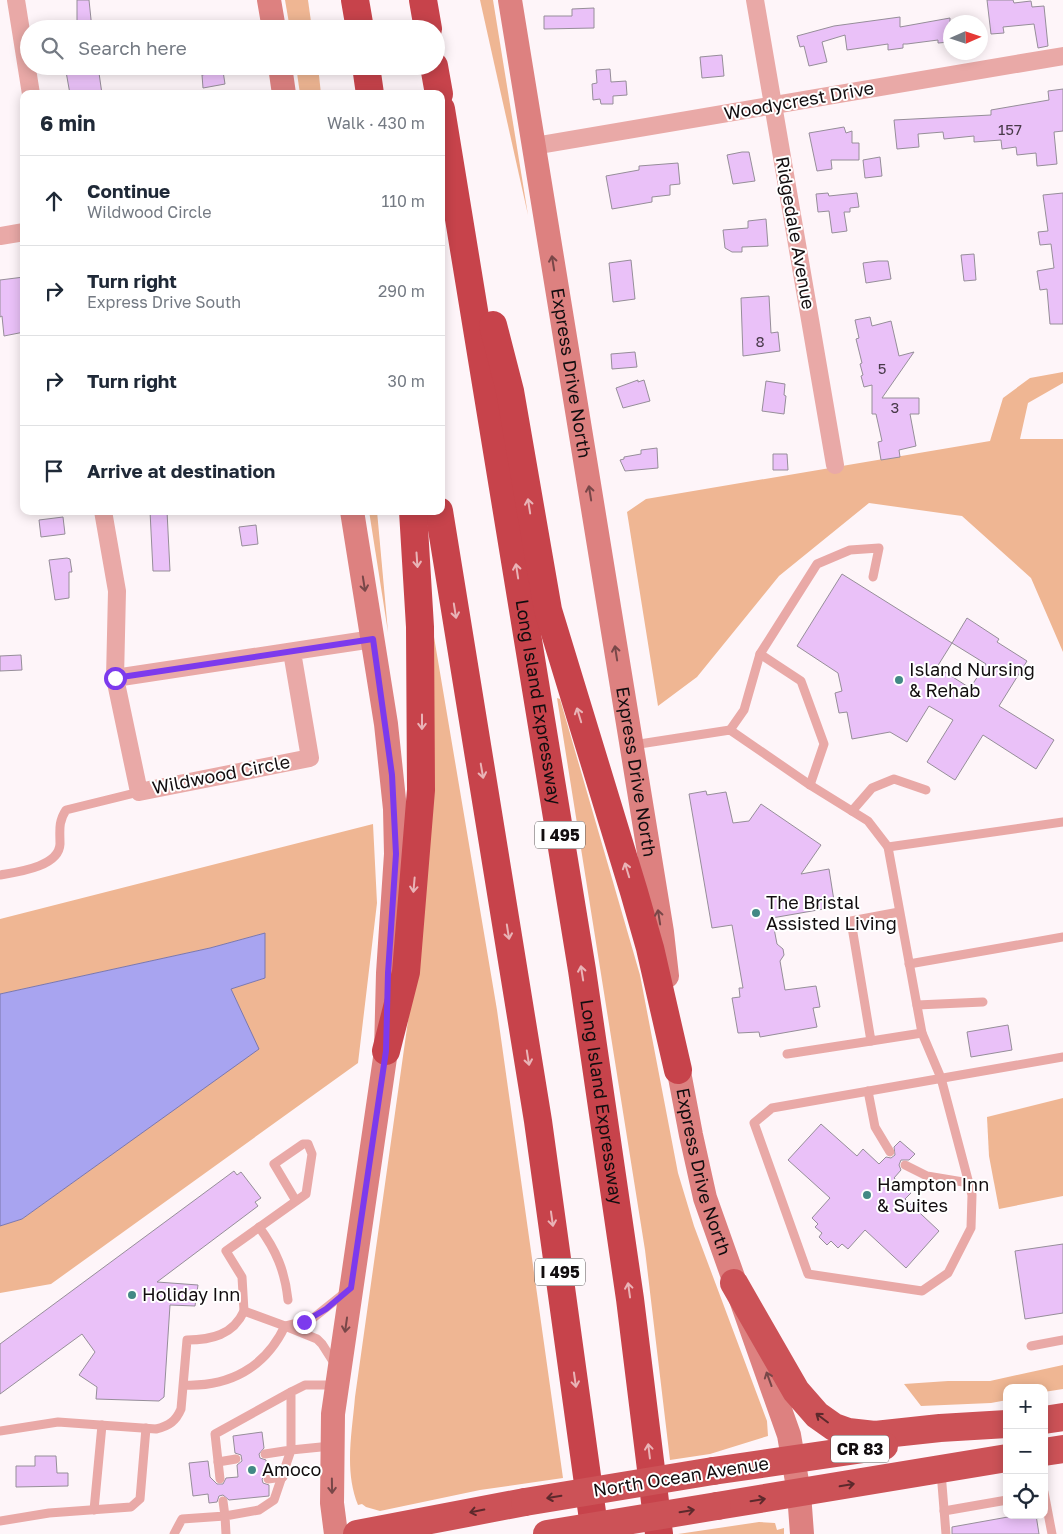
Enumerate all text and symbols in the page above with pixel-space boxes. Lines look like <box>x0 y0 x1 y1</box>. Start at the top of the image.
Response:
north arrow <box>943 15 988 60</box>
search box <box>20 20 445 75</box>
icon: search <box>38 34 66 62</box>
text: Search here <box>78 36 187 59</box>
street label: Woodycrest Drive <box>722 76 876 124</box>
text: 6 min <box>40 110 95 136</box>
text: Walk · 430 m <box>327 113 425 133</box>
house number: 157 <box>998 120 1022 138</box>
street label: Ridgedale Avenue <box>772 155 820 311</box>
text: Continue <box>87 179 170 202</box>
icon: ahead <box>40 187 68 215</box>
text: 110 m <box>381 191 425 211</box>
text: Wildwood Circle <box>87 202 212 222</box>
one-way arrow <box>548 256 558 272</box>
text: Turn right <box>87 269 177 292</box>
icon: right <box>40 277 68 305</box>
text: 290 m <box>378 281 425 301</box>
street label: Express Drive North <box>547 286 597 460</box>
text: Express Drive South <box>87 292 241 312</box>
house number: 8 <box>755 332 765 350</box>
house number: 5 <box>878 359 886 377</box>
icon: right <box>40 367 68 395</box>
text: Turn right <box>87 369 177 392</box>
text: 30 m <box>388 371 425 391</box>
house number: 3 <box>891 398 899 416</box>
icon: arrive <box>40 457 68 485</box>
text: Arrive at destination <box>87 459 275 482</box>
one-way arrow <box>584 485 594 501</box>
one-way arrow <box>523 499 533 515</box>
one-way arrow <box>412 552 421 568</box>
one-way arrow <box>512 563 522 579</box>
one-way arrow <box>359 576 369 592</box>
street label: Long Island Expressway <box>511 598 567 806</box>
one-way arrow <box>451 603 461 619</box>
one-way arrow <box>610 646 620 662</box>
place label: Island Nursing & Rehab <box>909 658 1035 701</box>
route start <box>104 667 127 690</box>
marker: Island Nursing & Rehab <box>893 674 905 686</box>
street label: Express Drive North <box>612 685 662 858</box>
one-way arrow <box>574 707 584 723</box>
one-way arrow <box>417 714 427 730</box>
street label: Wildwood Circle <box>150 750 292 798</box>
one-way arrow <box>477 763 487 779</box>
road number: I 495 <box>535 822 585 848</box>
one-way arrow <box>622 863 631 878</box>
one-way arrow <box>409 876 419 892</box>
place label: The Bristal Assisted Living <box>766 891 897 934</box>
marker: The Bristal Assisted Living <box>750 907 762 919</box>
one-way arrow <box>654 910 664 926</box>
one-way arrow <box>503 923 513 939</box>
one-way arrow <box>577 965 587 981</box>
street label: Long Island Expressway <box>576 998 628 1206</box>
one-way arrow <box>523 1050 533 1066</box>
street label: Express Drive North <box>672 1086 736 1258</box>
place label: Hampton Inn & Suites <box>877 1173 989 1216</box>
marker: Hampton Inn & Suites <box>861 1189 873 1201</box>
one-way arrow <box>547 1211 557 1227</box>
road number: I 495 <box>535 1258 585 1286</box>
one-way arrow <box>624 1282 634 1298</box>
place label: Holiday Inn <box>142 1283 240 1305</box>
marker: Holiday Inn <box>126 1289 138 1301</box>
route end <box>293 1311 316 1334</box>
one-way arrow <box>341 1316 351 1332</box>
one-way arrow <box>764 1371 773 1387</box>
one-way arrow <box>570 1372 580 1388</box>
map controls <box>1003 1384 1048 1519</box>
button: + <box>1003 1384 1048 1429</box>
one-way arrow <box>816 1413 829 1424</box>
button: − <box>1003 1429 1048 1474</box>
road number: CR 83 <box>831 1436 889 1462</box>
one-way arrow <box>644 1443 654 1459</box>
street label: North Ocean Avenue <box>591 1451 770 1501</box>
place label: Amoco <box>262 1458 321 1480</box>
marker: Amoco <box>246 1464 258 1476</box>
button: locate <box>1003 1474 1048 1519</box>
one-way arrow <box>327 1478 337 1494</box>
one-way arrow <box>839 1480 855 1490</box>
one-way arrow <box>546 1493 562 1503</box>
one-way arrow <box>750 1494 766 1504</box>
one-way arrow <box>679 1506 695 1516</box>
one-way arrow <box>470 1507 486 1516</box>

